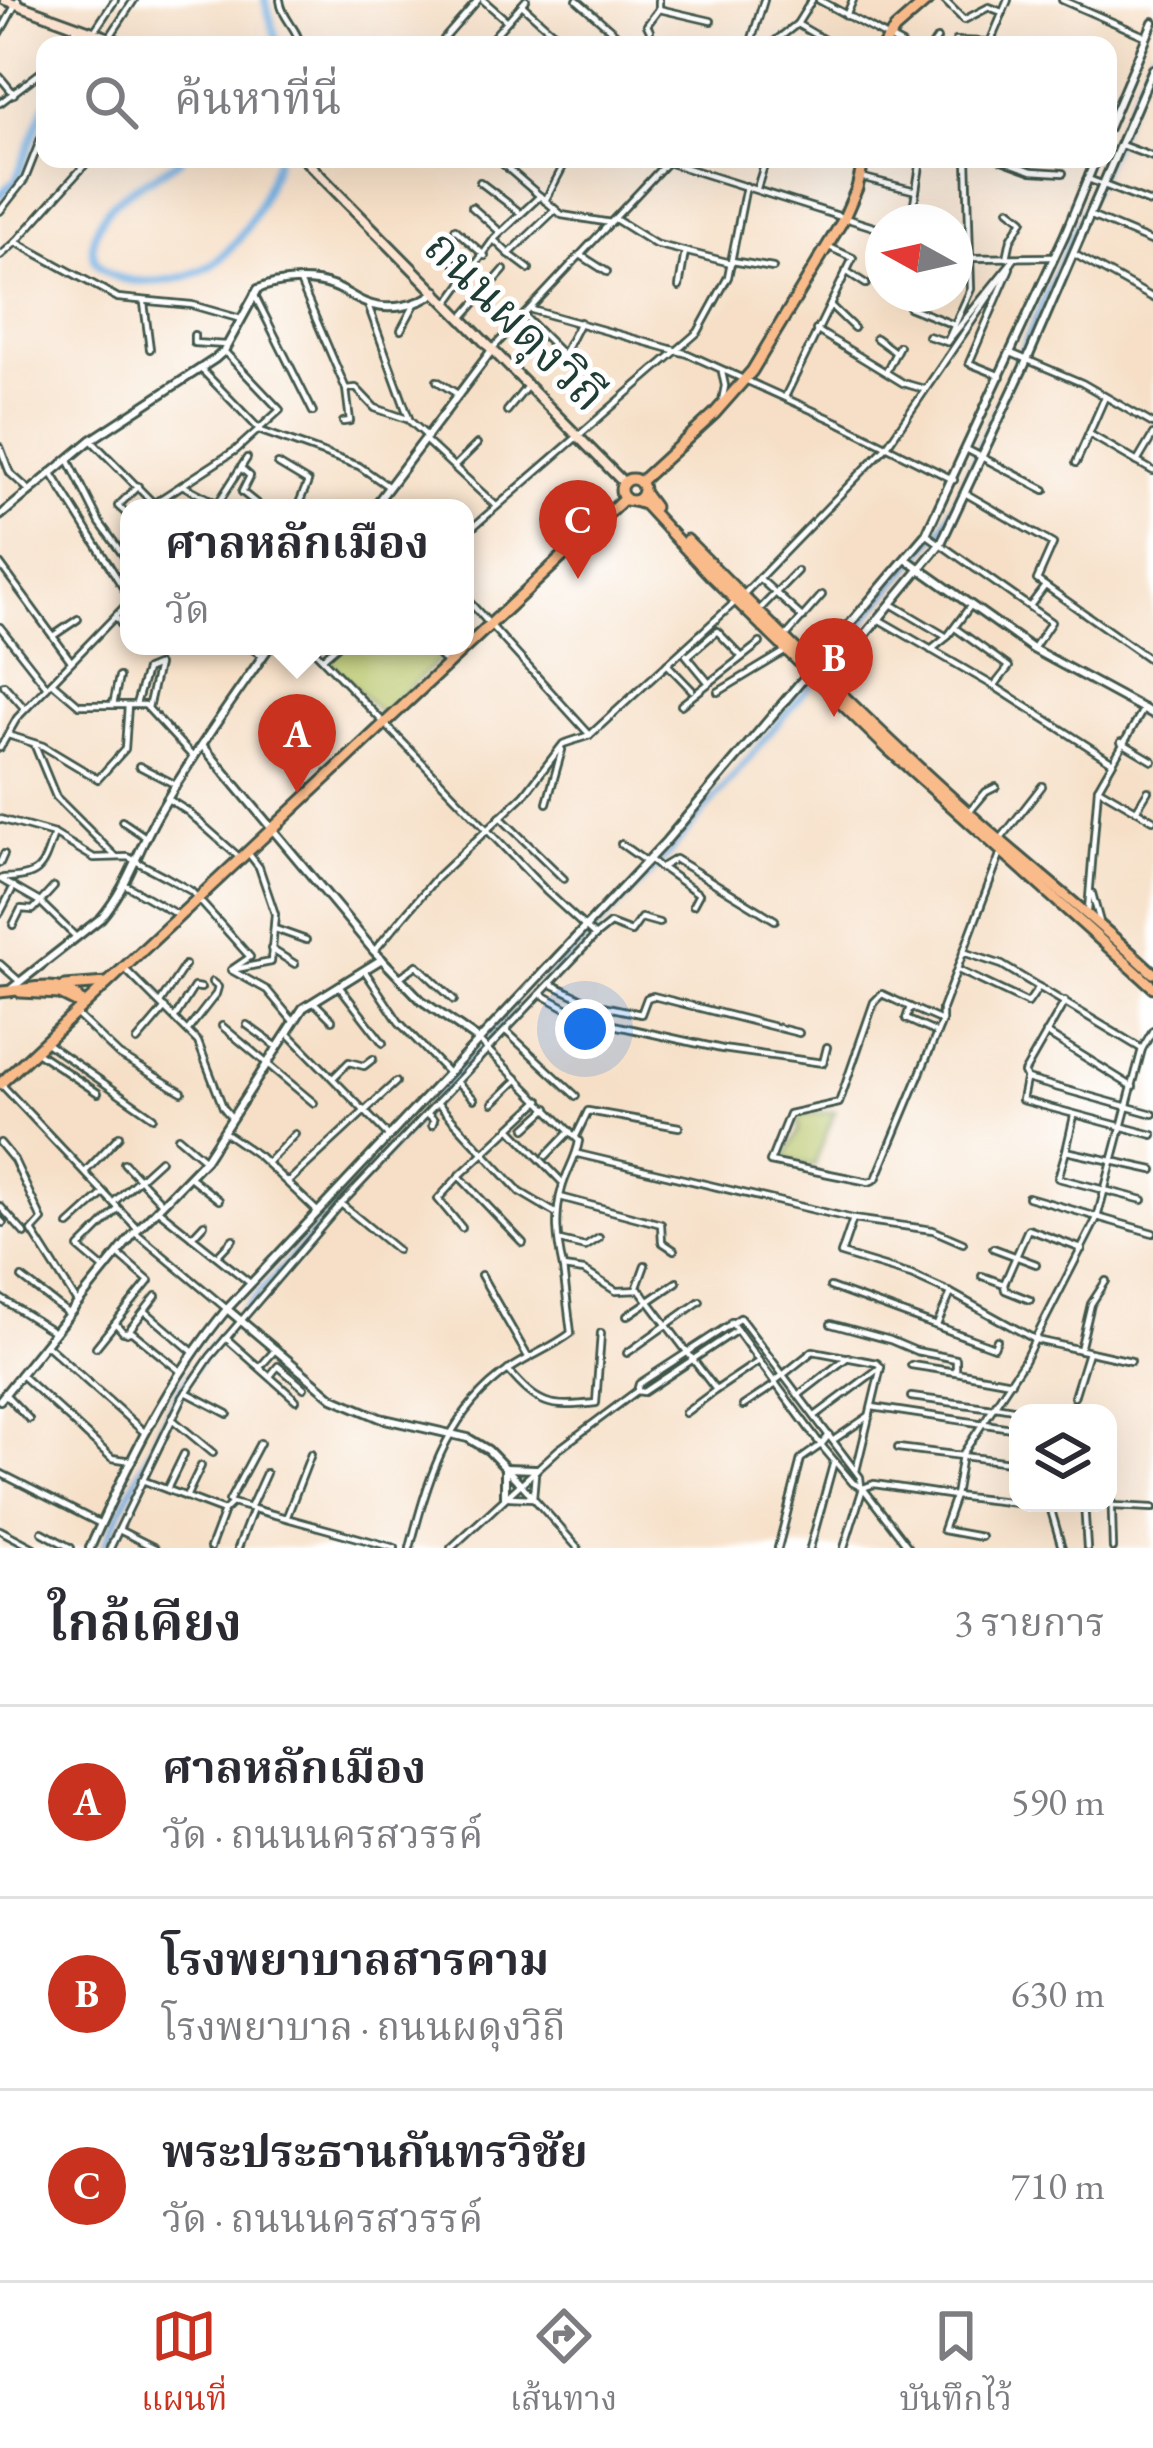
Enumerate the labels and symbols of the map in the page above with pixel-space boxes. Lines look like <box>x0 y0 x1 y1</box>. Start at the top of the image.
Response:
north arrow <box>865 204 973 312</box>
street label: ถนนผดุงวิถี <box>412 216 620 424</box>
pin: C <box>539 480 617 579</box>
pin: B <box>795 618 873 717</box>
pin: A <box>258 694 336 793</box>
your location <box>555 999 615 1059</box>

